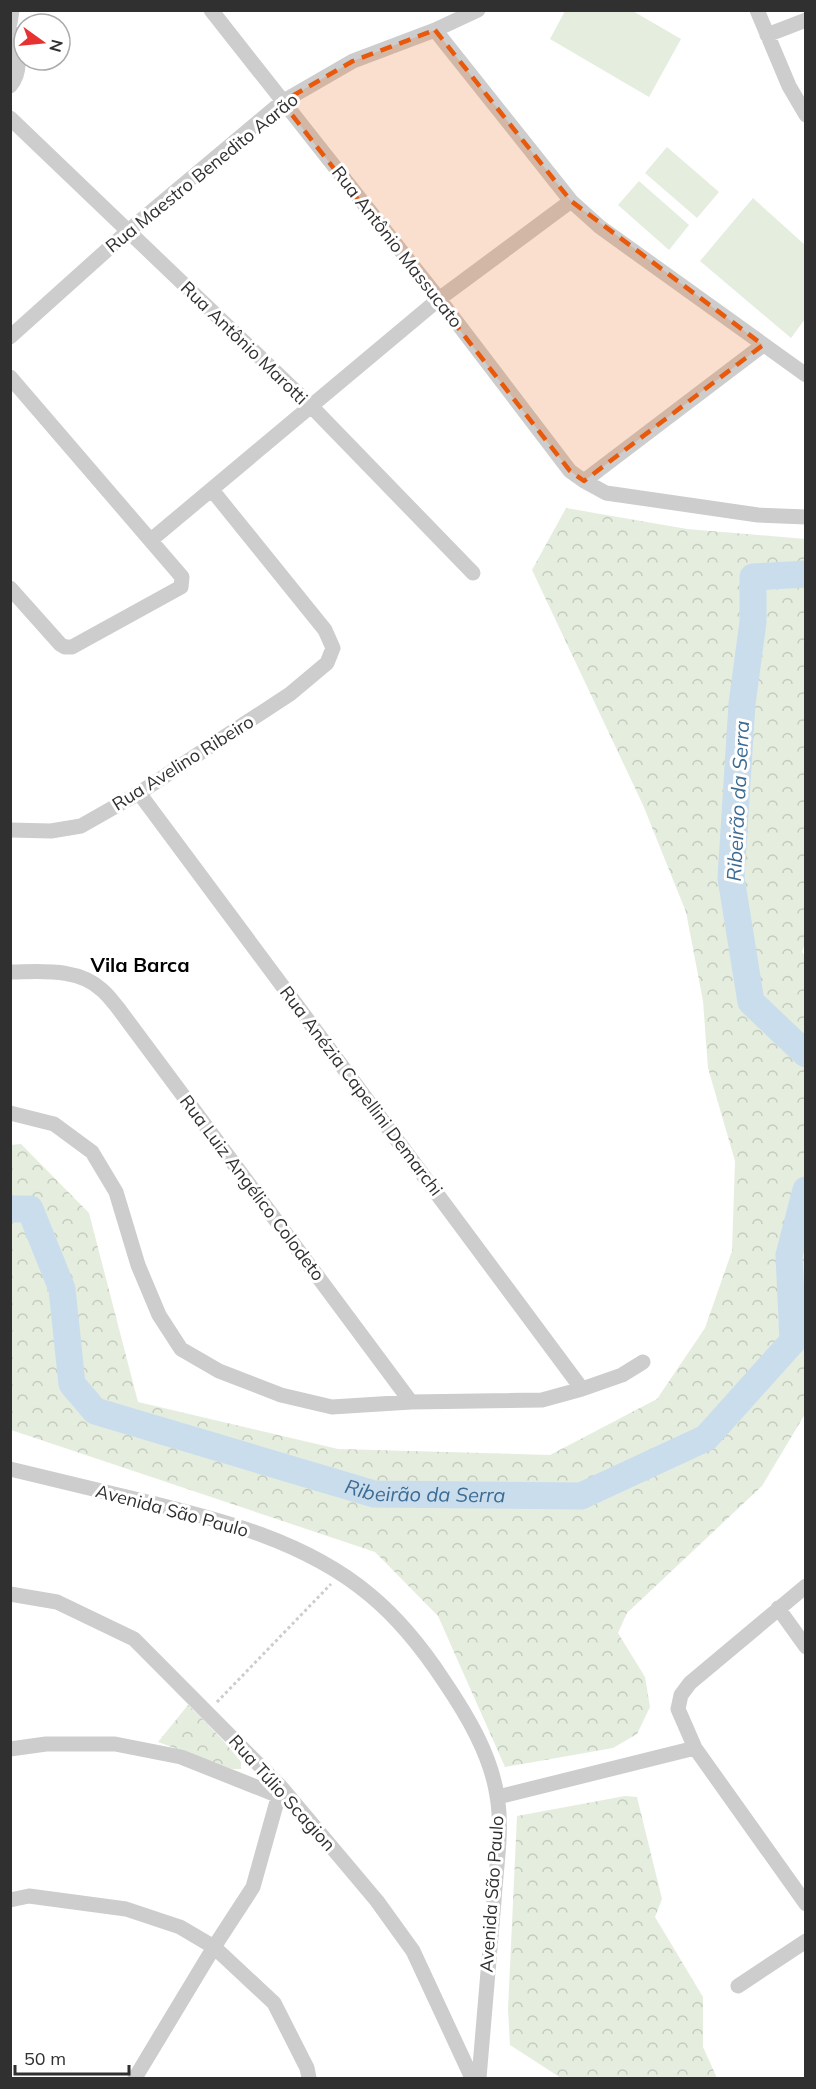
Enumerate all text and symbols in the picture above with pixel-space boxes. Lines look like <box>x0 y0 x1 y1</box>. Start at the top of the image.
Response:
north arrow <box>12 12 72 72</box>
text: N <box>45 37 68 54</box>
street label: Rua Maestro Benedito Aarão <box>101 88 303 257</box>
street label: Rua Antônio Massucato <box>327 161 468 332</box>
street label: Rua Antônio Marotti <box>176 276 313 409</box>
street label: Rua Avelino Ribeiro <box>108 710 258 815</box>
water label: Ribeirão da Serra <box>721 720 754 882</box>
district label: Vila Barca <box>89 952 190 977</box>
street label: Rua Anézia Capellini Demarchi <box>275 981 448 1200</box>
street label: Rua Luiz Angélico Colodeto <box>175 1090 330 1285</box>
water label: Ribeirão da Serra <box>342 1473 505 1507</box>
street label: Avenida São Paulo <box>93 1479 251 1542</box>
street label: Rua Túlio Scagion <box>224 1730 341 1856</box>
street label: Avenida São Paulo <box>475 1815 508 1973</box>
scale bar <box>15 2038 129 2076</box>
text: 50 m <box>24 2047 66 2070</box>

